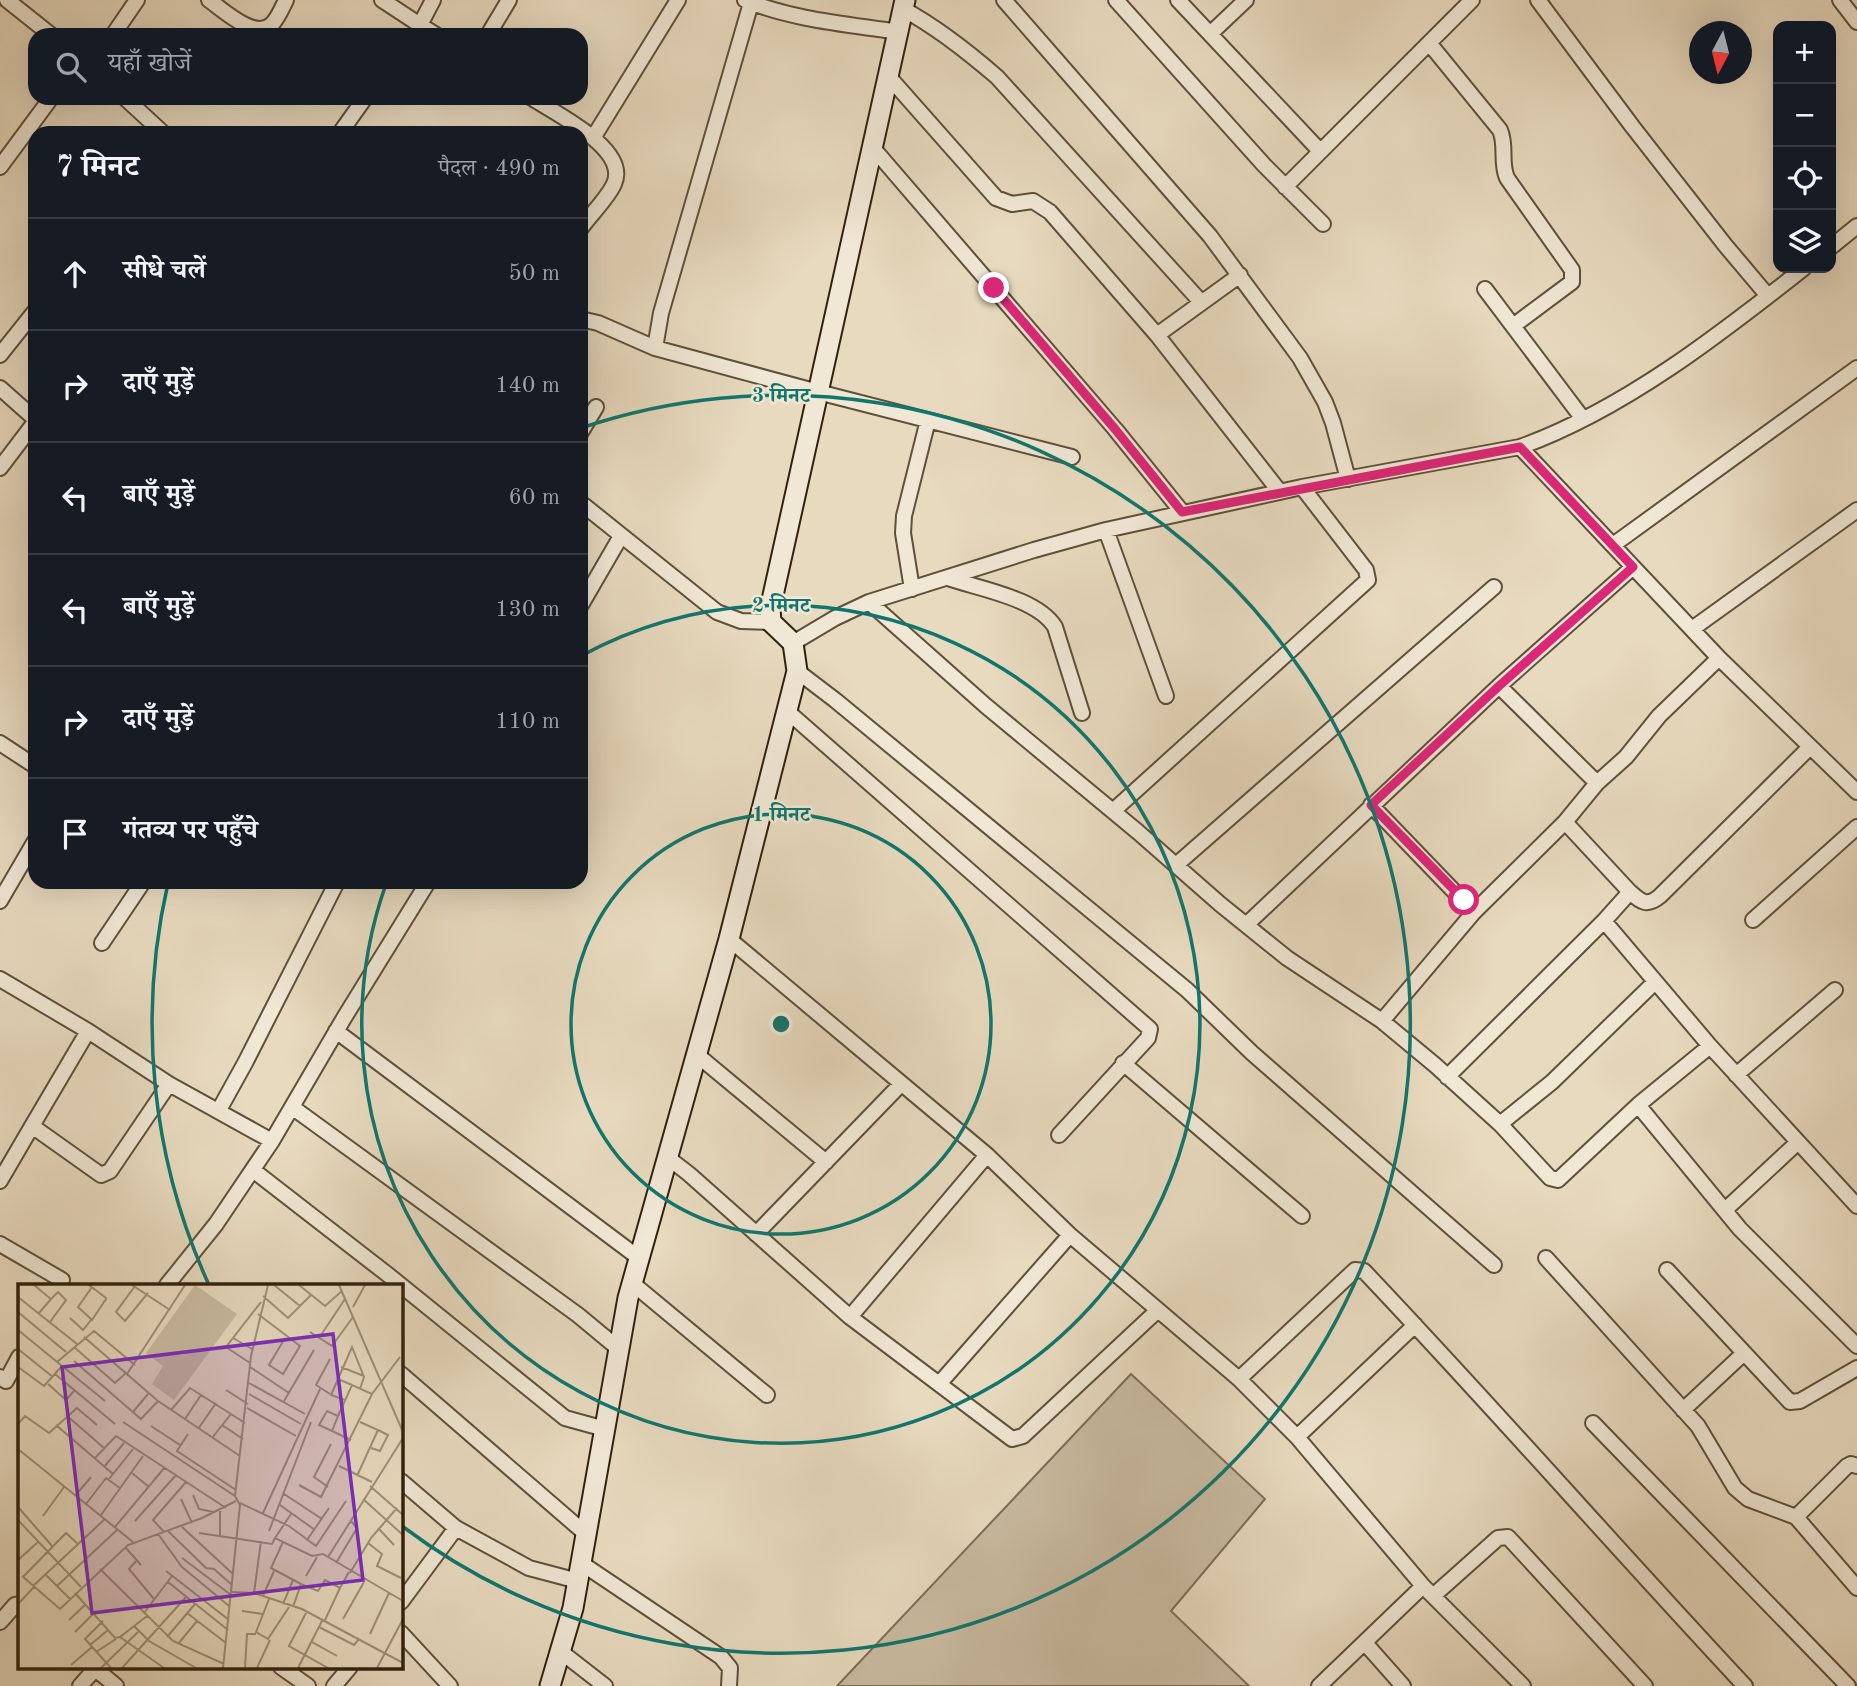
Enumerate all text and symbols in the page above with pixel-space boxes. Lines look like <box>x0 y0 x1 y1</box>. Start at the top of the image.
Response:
north arrow <box>1689 21 1752 84</box>
map controls <box>1773 21 1836 273</box>
button: + <box>1773 21 1836 84</box>
search box <box>28 28 588 105</box>
icon: search <box>52 48 90 86</box>
text: यहाँ खोजें <box>108 51 191 77</box>
button: − <box>1773 84 1836 147</box>
button: locate <box>1773 147 1836 210</box>
text: 7 मिनट <box>56 153 139 183</box>
text: पैदल · 490 m <box>438 157 560 180</box>
button: layers <box>1773 210 1836 273</box>
icon: ahead <box>56 255 94 293</box>
text: सीधे चलें <box>123 258 206 284</box>
text: 50 m <box>509 262 560 285</box>
route end <box>978 272 1009 303</box>
icon: right <box>56 367 94 405</box>
text: दाएँ मुड़ें <box>123 370 194 396</box>
text: 140 m <box>495 374 560 397</box>
text: 3 मिनट <box>752 383 812 407</box>
icon: left <box>56 479 94 517</box>
text: बाएँ मुड़ें <box>123 482 195 508</box>
text: 60 m <box>509 486 560 509</box>
icon: left <box>56 591 94 629</box>
text: 2 मिनट <box>752 593 812 617</box>
text: बाएँ मुड़ें <box>123 594 195 620</box>
text: 130 m <box>495 598 560 621</box>
icon: right <box>56 703 94 741</box>
text: दाएँ मुड़ें <box>123 706 194 732</box>
text: 110 m <box>495 710 560 733</box>
text: 1 मिनट <box>752 802 812 826</box>
icon: arrive <box>56 815 94 853</box>
text: गंतव्य पर पहुँचे <box>123 818 258 844</box>
route start <box>1448 884 1479 915</box>
centre of rings <box>769 1012 793 1036</box>
inset map <box>18 1284 402 1668</box>

